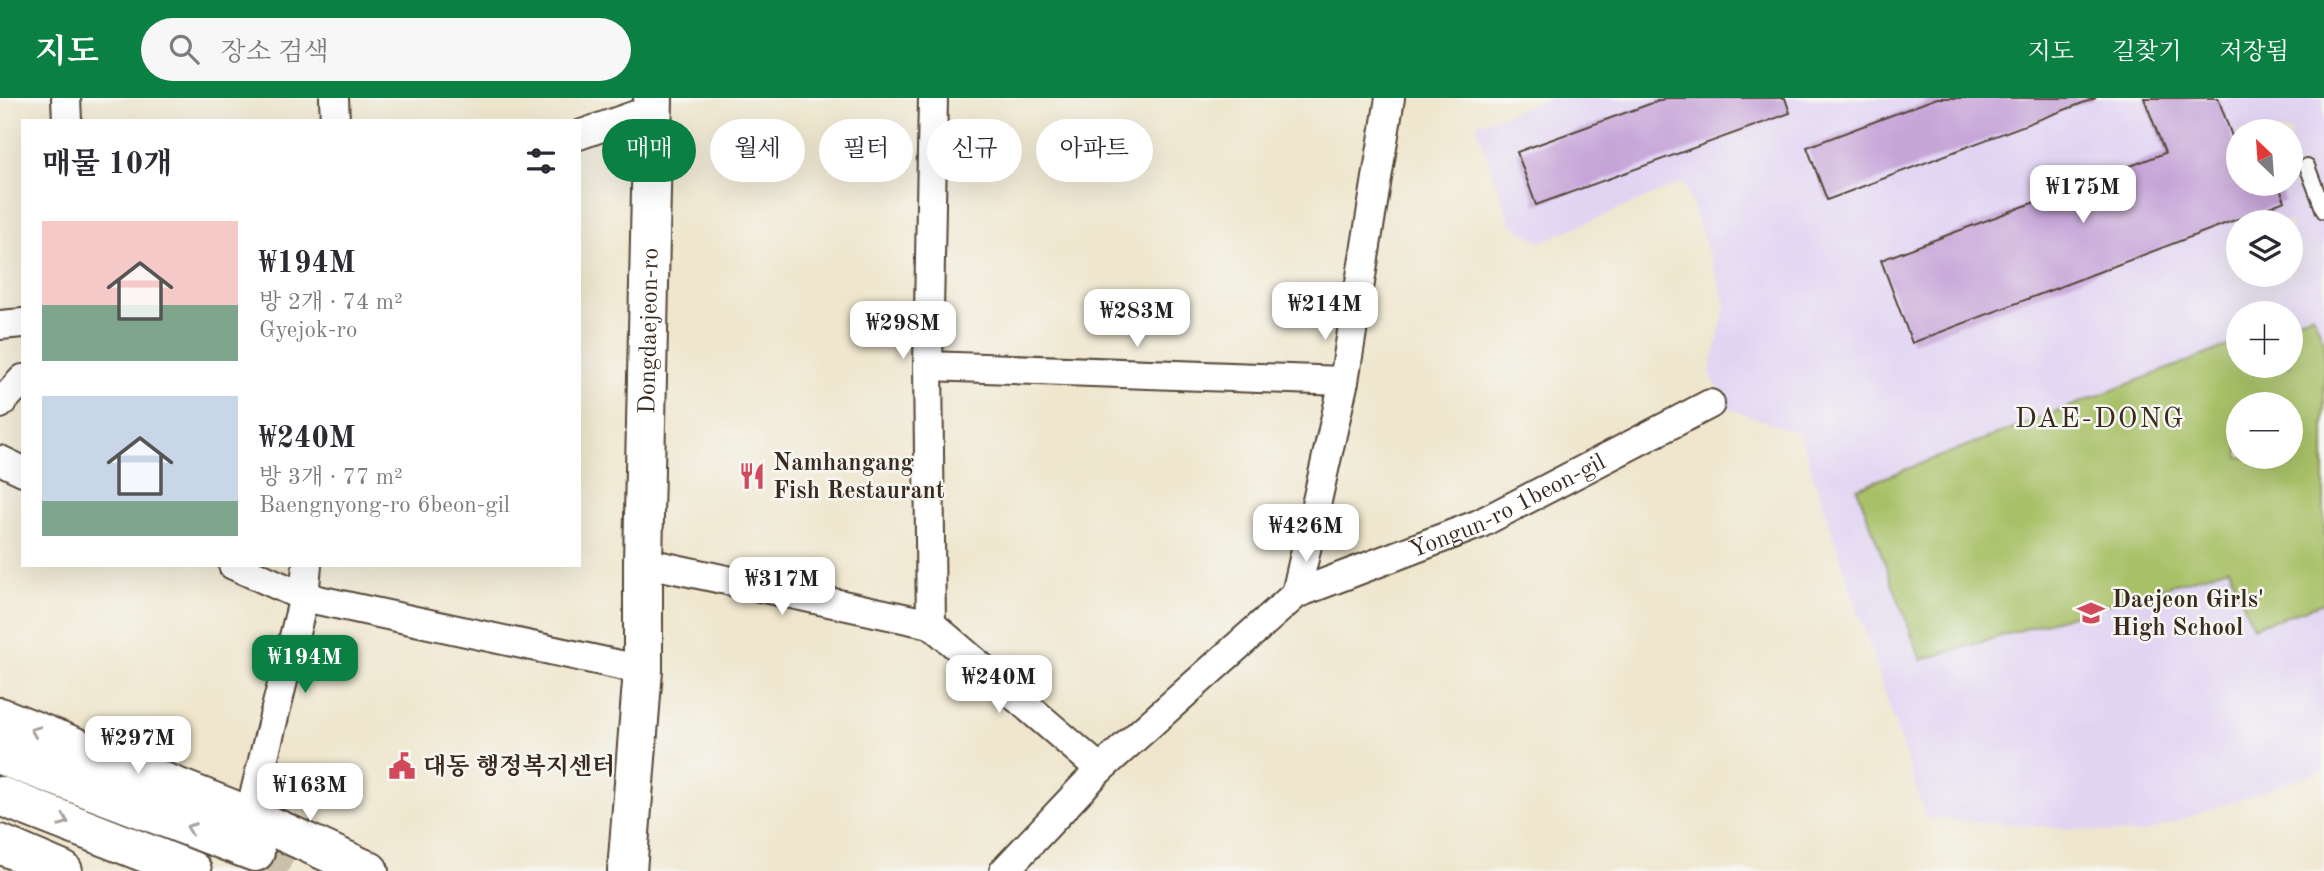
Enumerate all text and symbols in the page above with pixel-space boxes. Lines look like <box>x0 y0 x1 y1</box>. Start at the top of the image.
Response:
search box <box>141 18 631 81</box>
icon: search <box>165 30 203 68</box>
text: 지도 <box>35 37 99 70</box>
text: 장소 검색 <box>221 40 329 66</box>
text: 지도 <box>2028 41 2074 65</box>
text: 길찾기 <box>2112 41 2181 65</box>
text: 저장됨 <box>2219 41 2289 65</box>
chip: 매매 <box>602 119 696 182</box>
chip: 월세 <box>710 119 805 182</box>
chip: 필터 <box>819 119 913 182</box>
chip: 신규 <box>927 119 1022 182</box>
chip: 아파트 <box>1036 119 1153 182</box>
north arrow <box>2226 119 2303 196</box>
map controls <box>2226 119 2303 469</box>
icon: filters <box>522 142 560 180</box>
text: 매물 10개 <box>42 150 172 180</box>
pin: ₩175M <box>2034 166 2132 225</box>
text: ₩175M <box>2046 176 2120 199</box>
button: layers <box>2226 210 2303 287</box>
street label: Dongdaejeon-ro <box>636 247 664 414</box>
icon: home <box>98 249 182 333</box>
text: ₩194M <box>259 249 356 279</box>
pin: ₩214M <box>1276 282 1374 342</box>
pin: ₩283M <box>1088 289 1186 349</box>
text: 방 2개 · 74 m² <box>259 291 403 314</box>
text: ₩214M <box>1288 293 1362 316</box>
text: ₩283M <box>1100 300 1174 323</box>
button: + <box>2226 301 2303 378</box>
pin: ₩298M <box>854 302 952 361</box>
text: ₩298M <box>866 312 940 335</box>
text: Gyejok-ro <box>259 319 357 342</box>
button: − <box>2226 392 2303 469</box>
district label: DAE-DONG <box>2015 406 2185 434</box>
icon: home <box>98 424 182 508</box>
text: ₩240M <box>259 424 356 454</box>
street label: Yongun-ro 1beon-gil <box>1407 451 1610 563</box>
place label: Namhangang Fish Restaurant <box>773 452 945 504</box>
restaurant icon: Namhangang Fish Restaurant <box>737 461 767 491</box>
text: 방 3개 · 77 m² <box>259 466 403 489</box>
text: Baengnyong-ro 6beon-gil <box>259 494 510 517</box>
pin: ₩426M <box>1257 504 1355 564</box>
text: ₩426M <box>1269 515 1343 538</box>
pin: ₩317M <box>733 558 831 617</box>
text: ₩317M <box>745 568 819 591</box>
place label: Daejeon Girls' High School <box>2112 589 2264 641</box>
school or university icon: Daejeon Girls' High School <box>2076 598 2106 628</box>
pin: ₩194M <box>256 636 354 695</box>
text: ₩194M <box>268 646 342 669</box>
pin: ₩240M <box>950 656 1048 715</box>
text: ₩240M <box>962 666 1036 689</box>
pin: ₩297M <box>89 716 187 776</box>
one-way arrow <box>30 726 42 740</box>
text: ₩297M <box>101 727 175 750</box>
public building icon: 대동 행정복지센터 <box>387 751 417 781</box>
place label: 대동 행정복지센터 <box>423 753 615 780</box>
pin: ₩163M <box>261 764 359 823</box>
text: ₩163M <box>273 774 347 797</box>
one-way arrow <box>57 813 69 827</box>
one-way arrow <box>186 822 198 836</box>

